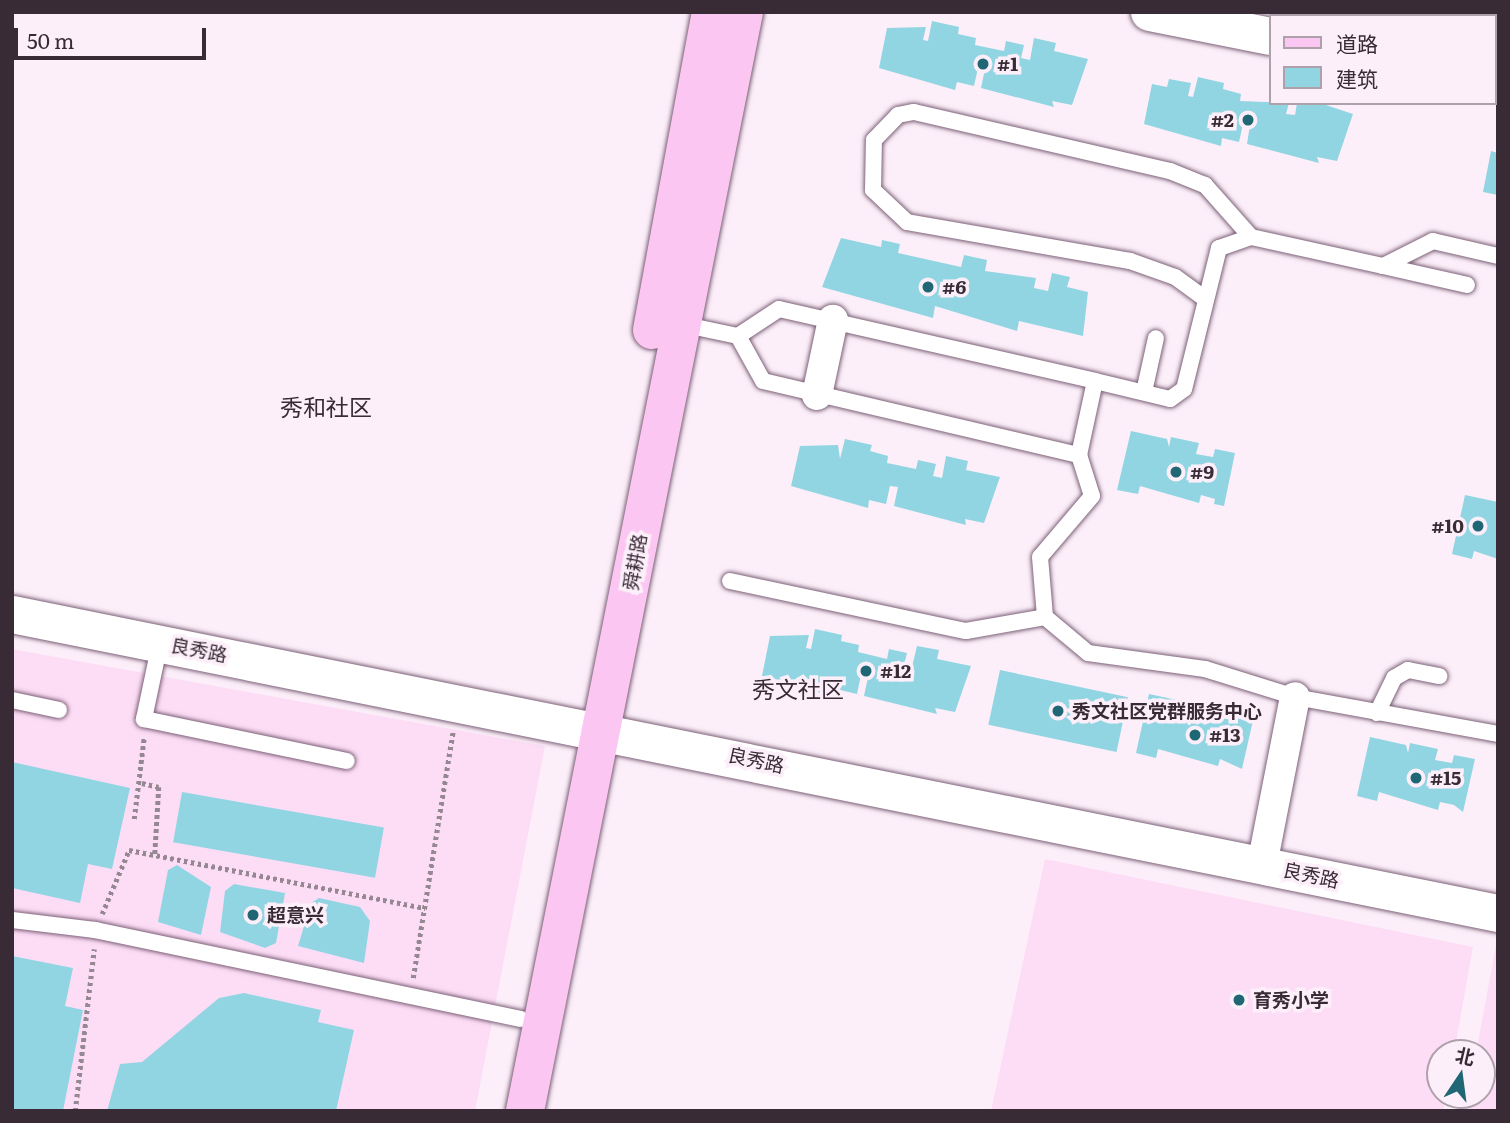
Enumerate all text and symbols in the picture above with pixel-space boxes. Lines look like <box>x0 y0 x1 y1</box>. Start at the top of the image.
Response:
scale bar <box>18 14 210 58</box>
legend <box>1268 14 1496 105</box>
text: 50 m <box>27 24 74 55</box>
text: 道路 <box>1336 27 1378 58</box>
place label: #1 <box>997 53 1018 75</box>
marker: #1 <box>975 56 991 72</box>
text: 建筑 <box>1336 62 1378 93</box>
place label: #2 <box>1211 109 1234 131</box>
marker: #2 <box>1240 112 1256 128</box>
place label: #6 <box>942 276 966 298</box>
marker: #6 <box>920 279 936 295</box>
district label: 秀和社区 <box>280 392 372 420</box>
place label: #9 <box>1190 461 1214 483</box>
marker: #9 <box>1168 464 1184 480</box>
place label: #10 <box>1431 515 1464 537</box>
marker: #10 <box>1470 518 1486 534</box>
street label: 舜耕路 <box>619 532 651 592</box>
street label: 良秀路 <box>169 633 229 667</box>
place label: #12 <box>880 660 911 682</box>
marker: #12 <box>858 663 874 679</box>
district label: 秀文社区 <box>752 674 844 702</box>
place label: 秀文社区党群服务中心 <box>1072 700 1262 722</box>
marker: 秀文社区党群服务中心 <box>1050 703 1066 719</box>
place label: #13 <box>1209 724 1241 746</box>
marker: #13 <box>1187 727 1203 743</box>
street label: 良秀路 <box>726 743 786 777</box>
place label: #15 <box>1430 767 1461 789</box>
marker: #15 <box>1408 770 1424 786</box>
street label: 良秀路 <box>1281 858 1341 892</box>
place label: 超意兴 <box>267 904 324 926</box>
marker: 超意兴 <box>245 907 261 923</box>
place label: 育秀小学 <box>1253 989 1329 1011</box>
marker: 育秀小学 <box>1231 992 1247 1008</box>
north arrow <box>1426 1039 1496 1109</box>
text: 北 <box>1453 1040 1478 1071</box>

